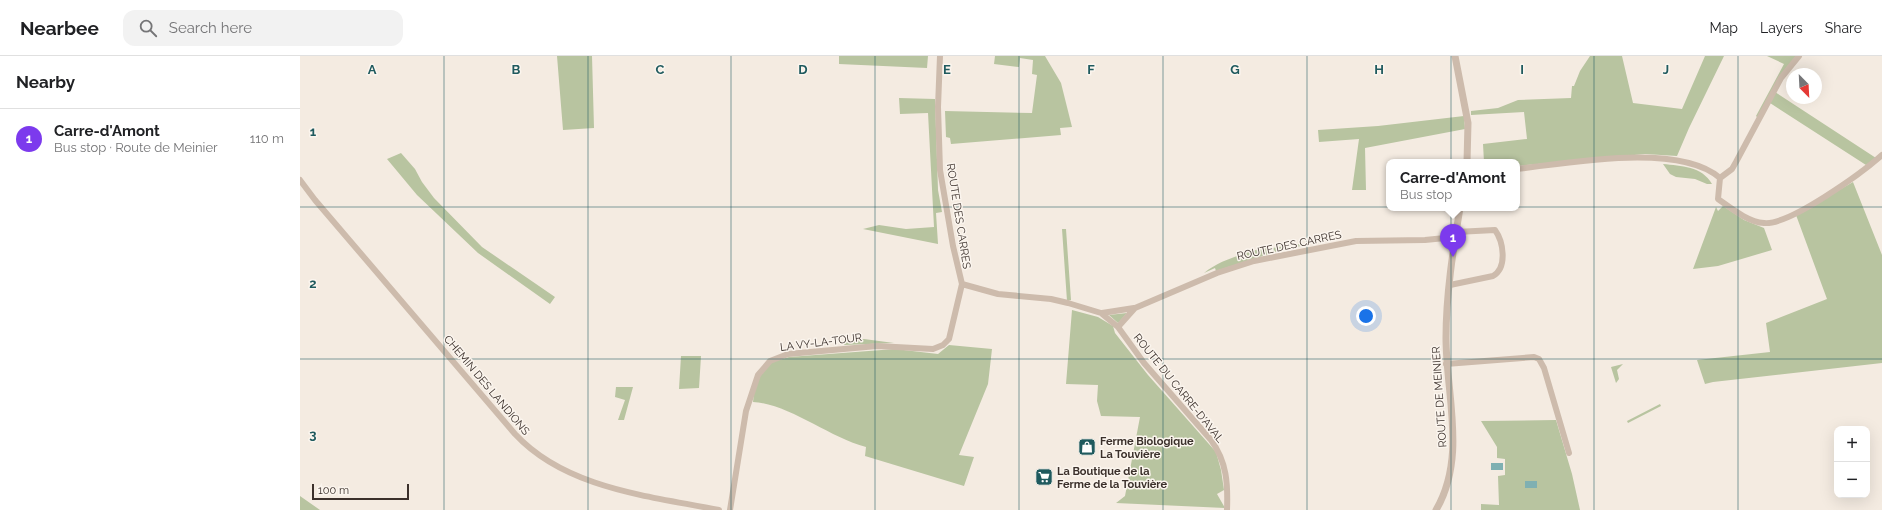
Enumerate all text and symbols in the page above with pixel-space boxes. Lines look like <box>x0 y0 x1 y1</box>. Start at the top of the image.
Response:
search box <box>123 10 403 46</box>
text: Nearbee <box>20 17 99 39</box>
icon: search <box>137 17 159 39</box>
text: Search here <box>169 19 252 37</box>
text: Map <box>1710 20 1738 36</box>
text: Layers <box>1760 20 1803 36</box>
text: Share <box>1825 20 1862 36</box>
text: A <box>368 62 377 77</box>
text: B <box>512 62 521 77</box>
text: C <box>656 62 665 77</box>
text: D <box>798 62 808 77</box>
text: E <box>943 62 951 77</box>
text: F <box>1087 62 1095 77</box>
text: G <box>1230 62 1240 77</box>
text: H <box>1374 62 1384 77</box>
text: I <box>1520 62 1524 77</box>
text: J <box>1663 62 1669 77</box>
north arrow <box>1786 68 1822 104</box>
text: Nearby <box>16 72 75 92</box>
text: Carre-d'Amont <box>54 122 160 140</box>
text: 1 <box>310 124 317 139</box>
text: 1 <box>26 131 32 146</box>
text: 110 m <box>250 131 284 146</box>
text: Bus stop · Route de Meinier <box>54 140 218 155</box>
popup <box>1386 159 1520 211</box>
street label: ROUTE DES CARRES <box>944 162 973 270</box>
text: Carre-d'Amont <box>1400 169 1506 187</box>
text: Bus stop <box>1400 187 1452 202</box>
pin: 1 <box>1440 224 1466 257</box>
street label: ROUTE DES CARRES <box>1236 228 1343 263</box>
text: 2 <box>309 276 317 291</box>
your location <box>1356 306 1376 326</box>
street label: LA VY-LA-TOUR <box>779 331 863 354</box>
street label: ROUTE DU CARRE-D'AVAL <box>1131 331 1227 446</box>
street label: CHEMIN DES LANDIONS <box>441 333 532 438</box>
street label: ROUTE DE MEINIER <box>1429 346 1450 448</box>
map controls <box>1834 426 1870 498</box>
button: + <box>1834 426 1870 462</box>
text: 3 <box>309 427 317 442</box>
place label: Ferme Biologique La Touvière <box>1100 435 1194 461</box>
shop icon: Ferme Biologique La Touvière <box>1077 437 1097 457</box>
button: − <box>1834 462 1870 498</box>
place label: La Boutique de la Ferme de la Touvière <box>1057 465 1168 491</box>
supermarket icon: La Boutique de la Ferme de la Touvière <box>1034 467 1054 487</box>
scale bar <box>312 482 409 501</box>
text: 100 m <box>318 484 349 497</box>

